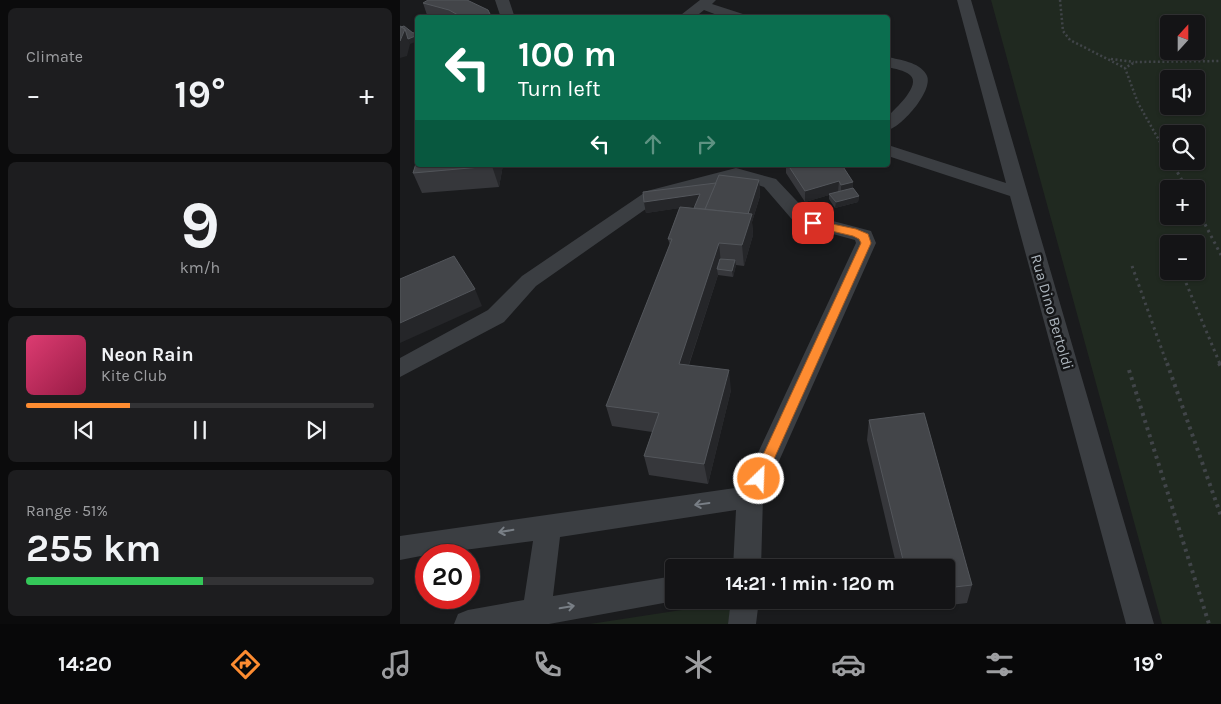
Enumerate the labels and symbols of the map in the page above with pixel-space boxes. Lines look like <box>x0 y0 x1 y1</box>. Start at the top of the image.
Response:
north arrow <box>1160 15 1205 60</box>
pin <box>792 202 834 244</box>
street label: Rua Dino Bertoldi <box>1027 252 1077 372</box>
position arrow <box>732 452 784 504</box>
one-way arrow <box>694 499 710 509</box>
one-way arrow <box>499 527 515 537</box>
speed limit sign: 20 <box>415 544 480 609</box>
one-way arrow <box>559 601 575 611</box>

